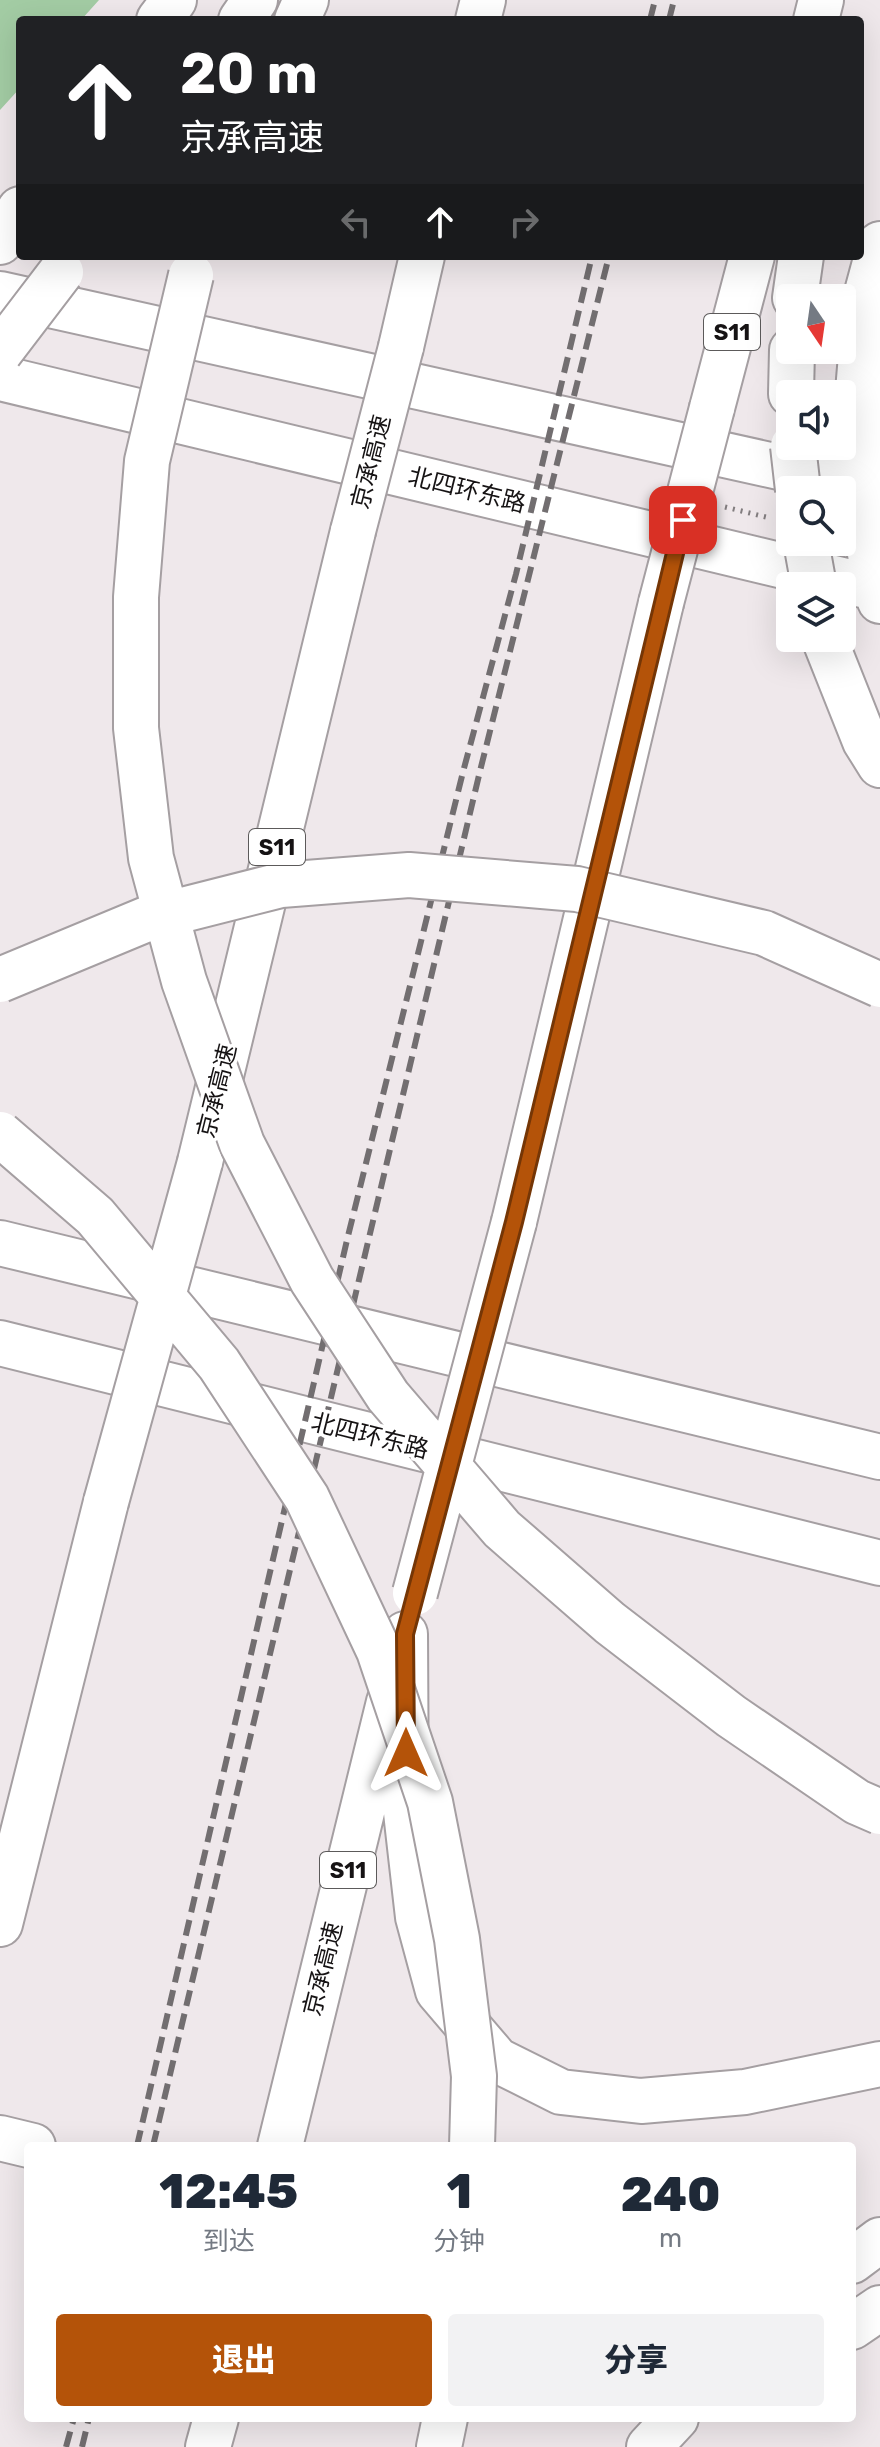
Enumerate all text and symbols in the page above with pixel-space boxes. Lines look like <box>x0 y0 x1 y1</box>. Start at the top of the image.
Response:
text: 20 m <box>180 41 318 107</box>
icon: ahead <box>48 48 152 152</box>
text: 京承高速 <box>180 116 324 159</box>
icon: left <box>334 200 378 244</box>
icon: ahead <box>418 200 462 244</box>
icon: right <box>502 200 546 244</box>
north arrow <box>776 284 856 364</box>
map controls <box>776 284 856 652</box>
road number: S11 <box>704 314 760 350</box>
button: sound <box>776 380 856 460</box>
street label: 京承高速 <box>346 412 396 512</box>
street label: 北四环东路 <box>405 462 529 518</box>
button: search <box>776 476 856 556</box>
pin <box>649 486 717 554</box>
icon: arrive <box>661 498 705 542</box>
button: layers <box>776 572 856 652</box>
road number: S11 <box>249 829 305 865</box>
street label: 京承高速 <box>192 1041 242 1141</box>
street label: 北四环东路 <box>308 1408 432 1464</box>
position arrow <box>364 1711 448 1795</box>
road number: S11 <box>320 1852 376 1888</box>
street label: 京承高速 <box>298 1919 348 2019</box>
text: 12:45 <box>159 2163 298 2220</box>
text: 1 <box>447 2163 472 2220</box>
text: 240 <box>621 2166 721 2223</box>
text: m <box>659 2223 682 2254</box>
text: 到达 <box>203 2226 255 2257</box>
text: 分钟 <box>433 2226 485 2257</box>
button: 退出 <box>56 2314 432 2406</box>
button: 分享 <box>448 2314 824 2406</box>

